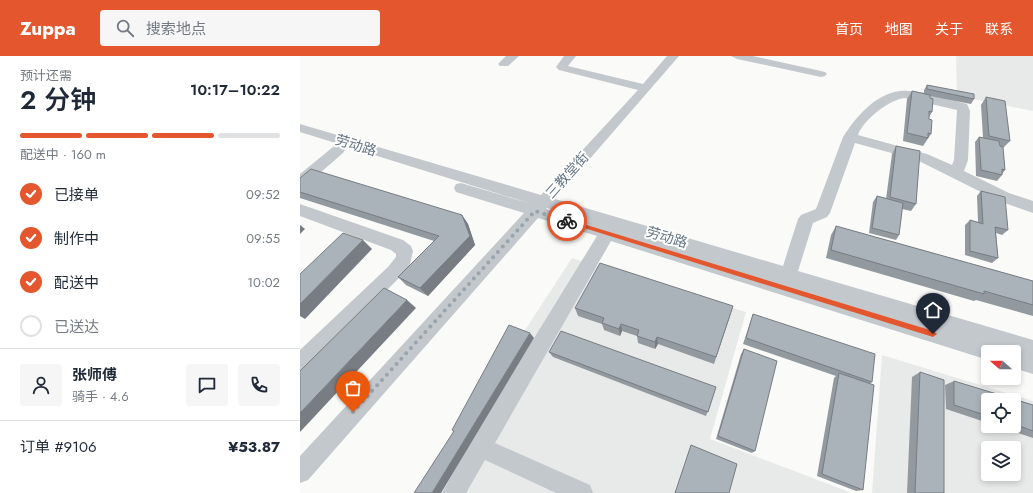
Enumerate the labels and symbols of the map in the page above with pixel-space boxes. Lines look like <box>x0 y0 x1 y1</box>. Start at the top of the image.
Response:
street label: 劳动路 <box>333 129 379 161</box>
street label: 三教堂街 <box>541 148 593 202</box>
courier <box>547 201 587 241</box>
street label: 劳动路 <box>644 221 690 253</box>
pin <box>916 293 950 334</box>
north arrow <box>981 345 1021 385</box>
pin <box>336 371 370 412</box>

